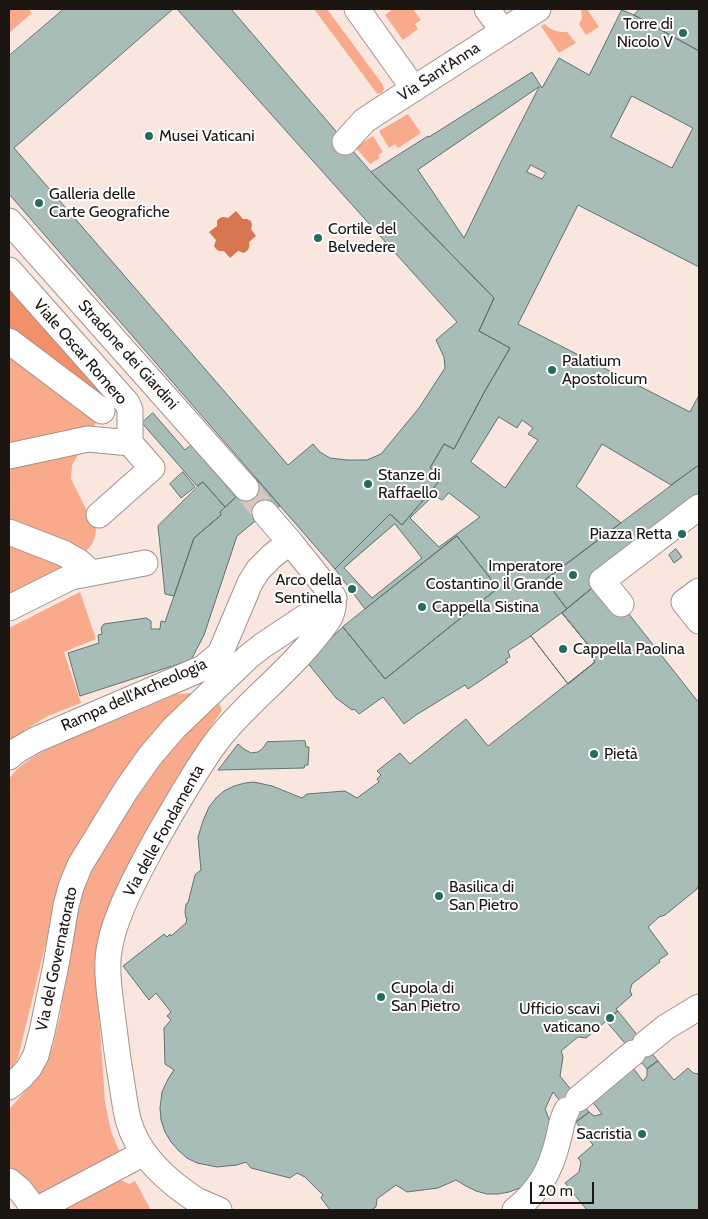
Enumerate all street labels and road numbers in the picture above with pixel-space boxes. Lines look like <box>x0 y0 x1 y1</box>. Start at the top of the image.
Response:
street label: Via Sant'Anna <box>394 38 484 106</box>
street label: Viale Oscar Romero <box>29 295 131 409</box>
street label: Stradone dei Giardini <box>74 296 182 414</box>
street label: Rampa dell'Archeologia <box>58 654 210 736</box>
street label: Via delle Fondamenta <box>120 762 208 900</box>
street label: Via del Governatorato <box>32 885 82 1033</box>

